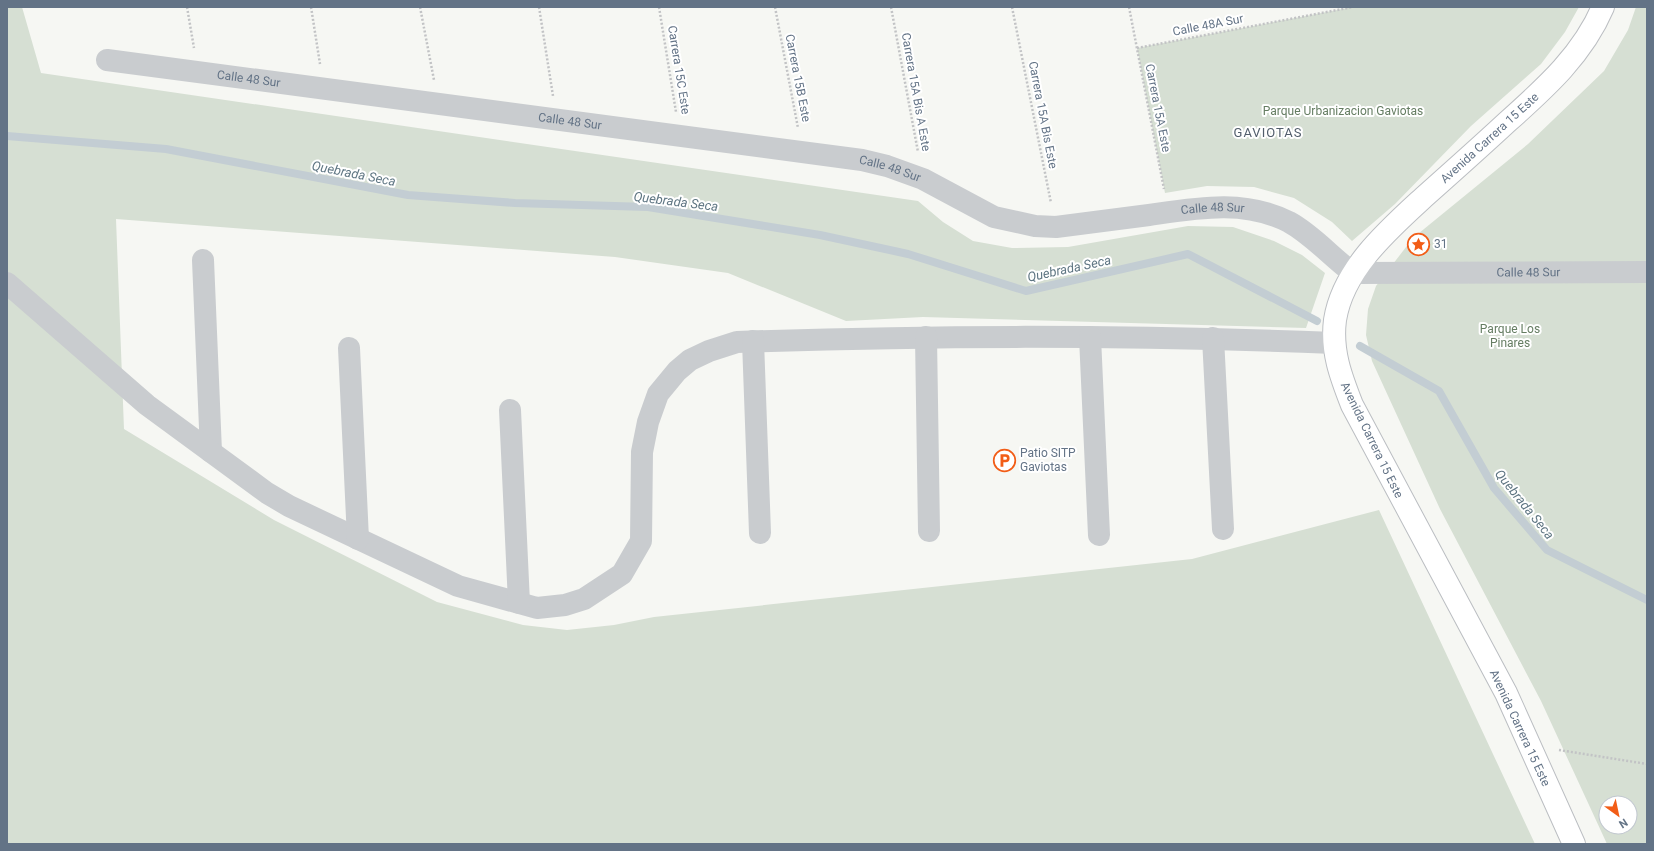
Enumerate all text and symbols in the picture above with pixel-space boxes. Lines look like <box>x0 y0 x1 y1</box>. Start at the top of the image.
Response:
street label: Calle 48A Sur <box>1172 11 1244 39</box>
street label: Carrera 15C Este <box>665 25 693 115</box>
street label: Carrera 15A Bis A Este <box>899 32 933 152</box>
street label: Carrera 15B Este <box>783 33 813 123</box>
street label: Carrera 15A Bis Este <box>1026 60 1060 170</box>
street label: Carrera 15A Este <box>1143 63 1173 153</box>
street label: Calle 48 Sur <box>216 68 281 90</box>
street label: Avenida Carrera 15 Este <box>1438 90 1542 186</box>
park label: Parque Urbanizacion Gaviotas <box>1263 104 1423 118</box>
street label: Calle 48 Sur <box>537 110 603 132</box>
district label: GAVIOTAS <box>1234 125 1302 140</box>
street label: Calle 48 Sur <box>858 153 923 185</box>
water label: Quebrada Seca <box>311 158 397 189</box>
water label: Quebrada Seca <box>633 189 719 214</box>
street label: Calle 48 Sur <box>1180 200 1245 217</box>
place icon: 31 <box>1406 231 1432 257</box>
place label: 31 <box>1434 237 1448 251</box>
water label: Quebrada Seca <box>1026 252 1112 285</box>
street label: Calle 48 Sur <box>1496 265 1560 280</box>
park label: Parque Los Pinares <box>1480 322 1540 350</box>
street label: Avenida Carrera 15 Este <box>1338 380 1406 500</box>
place label: Patio SITP Gaviotas <box>1020 446 1076 474</box>
parking icon: Patio SITP Gaviotas <box>991 447 1017 473</box>
water label: Quebrada Seca <box>1492 467 1557 542</box>
street label: Avenida Carrera 15 Este <box>1487 667 1553 789</box>
north arrow <box>1598 795 1638 835</box>
text: N <box>1616 815 1630 831</box>

